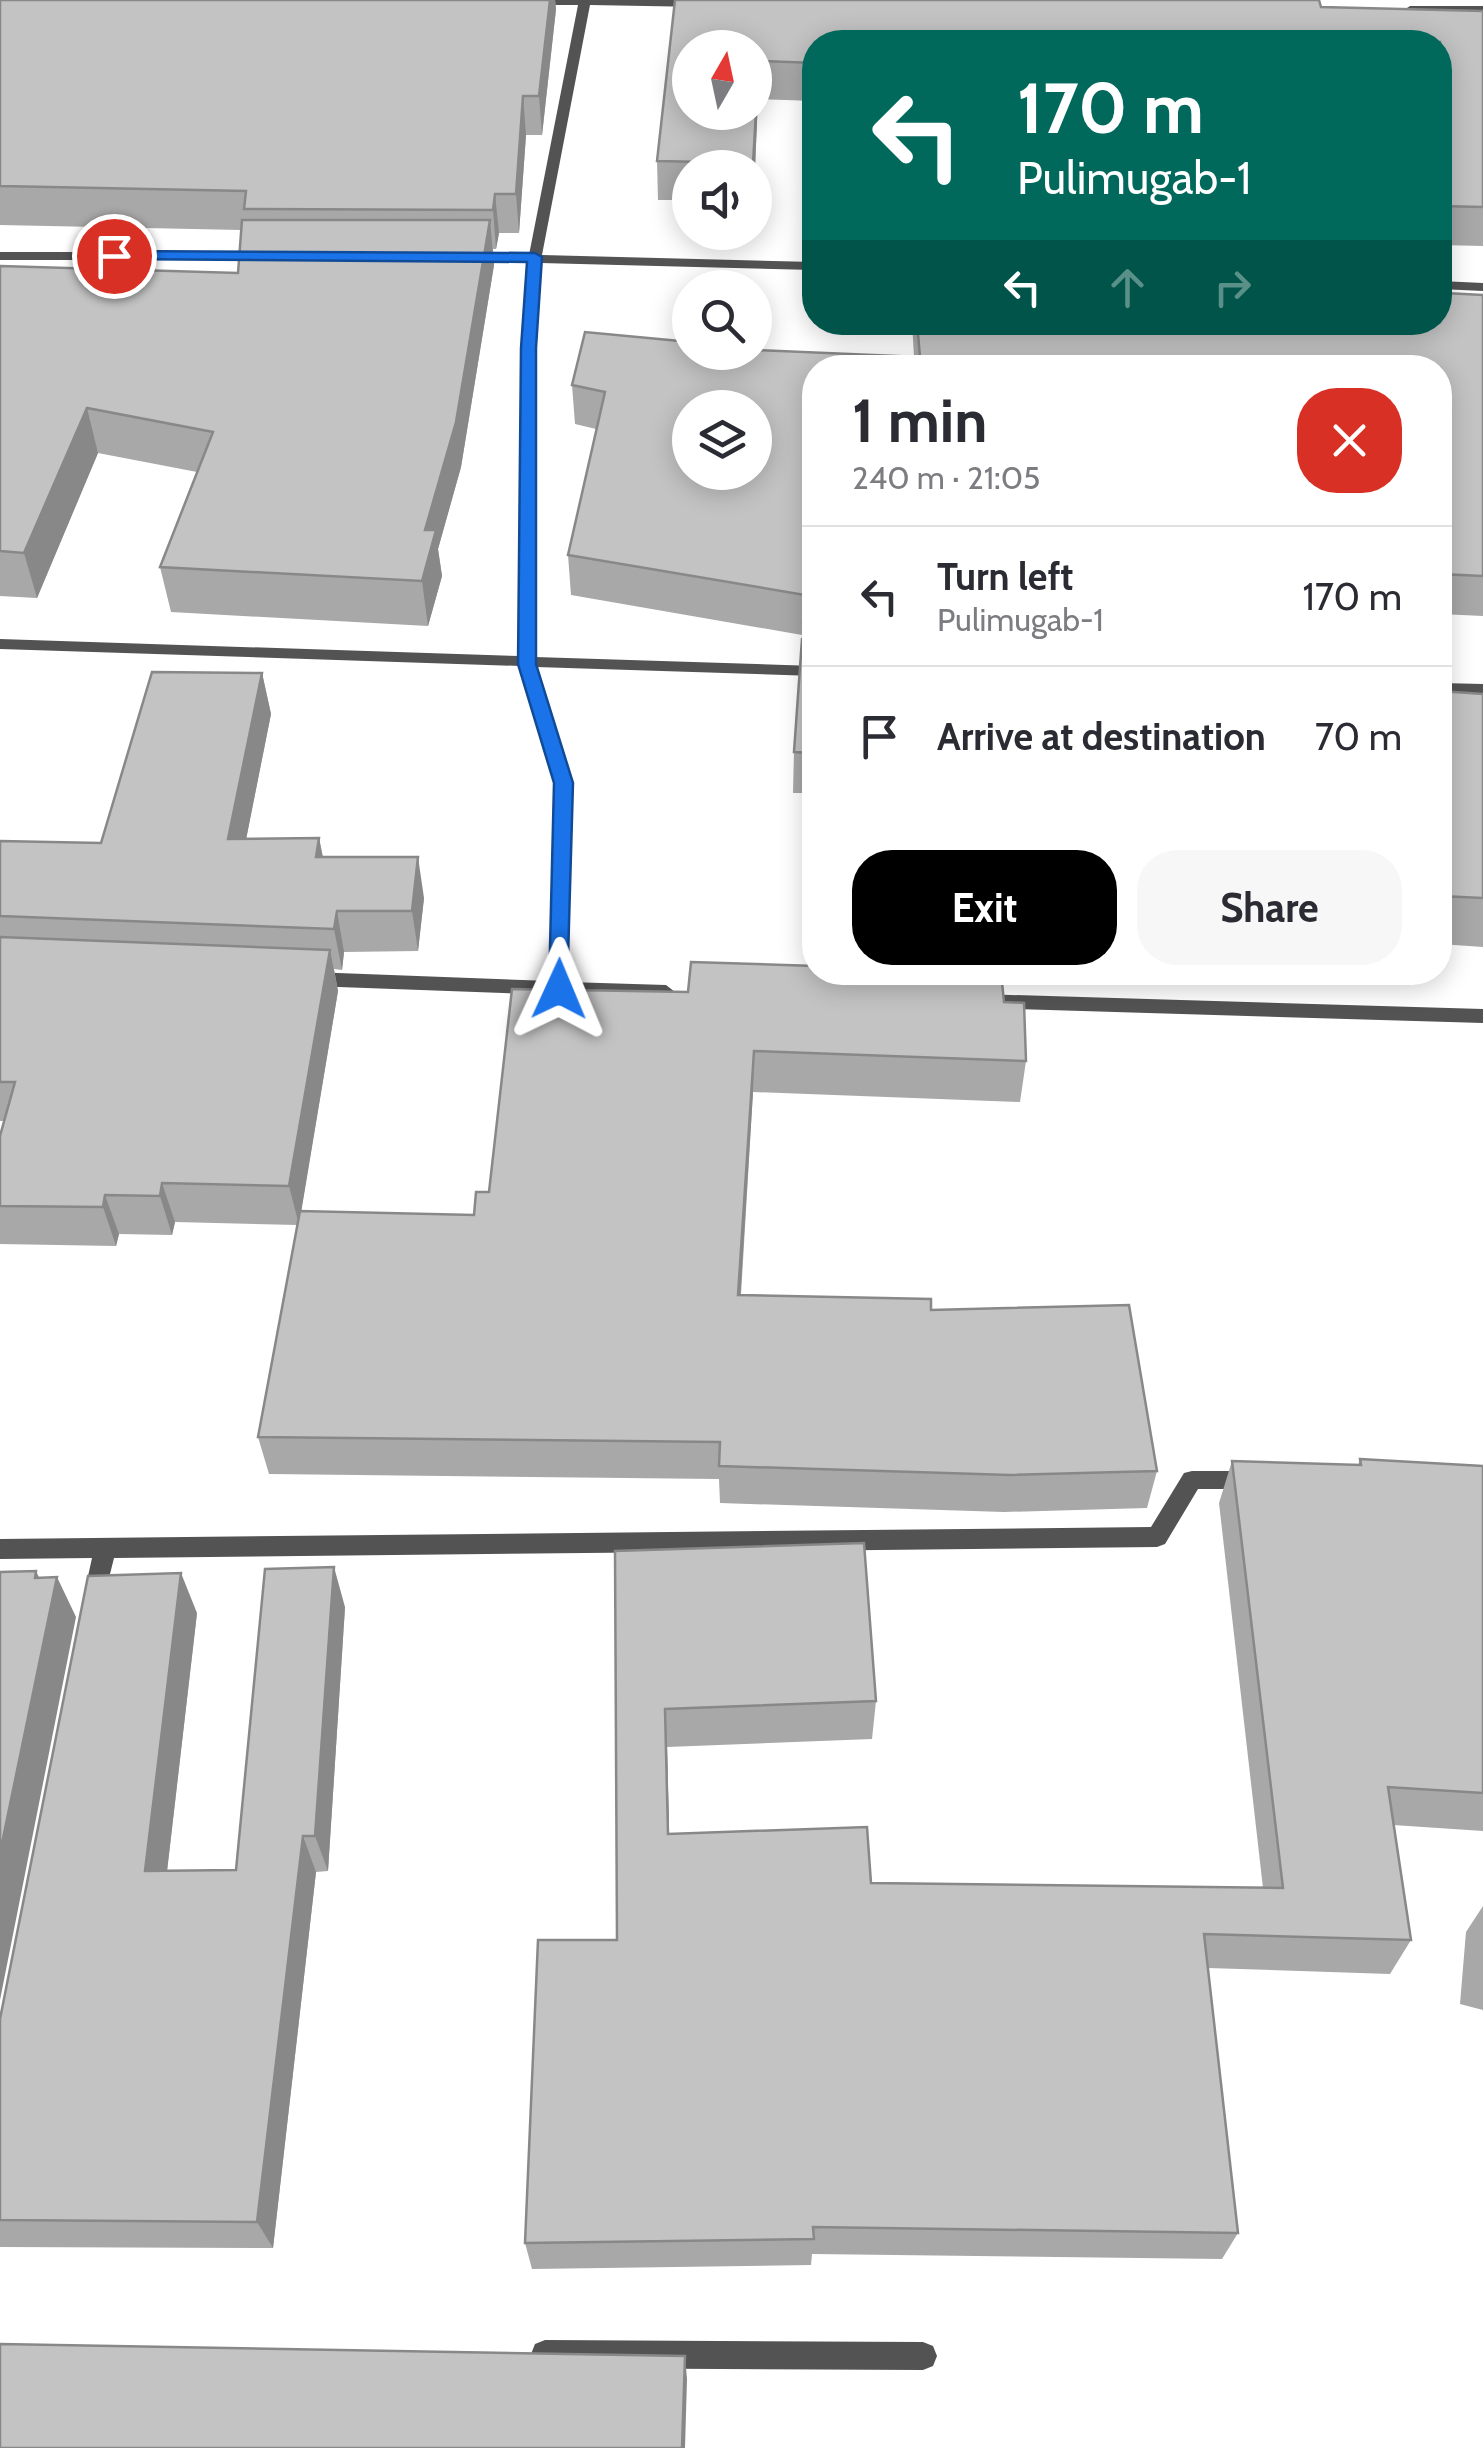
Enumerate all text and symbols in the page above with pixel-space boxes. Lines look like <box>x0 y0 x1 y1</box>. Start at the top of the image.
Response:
north arrow <box>672 30 772 130</box>
map controls <box>672 30 772 490</box>
text: 170 m <box>1017 65 1204 151</box>
icon: left <box>852 70 982 200</box>
button: sound <box>672 150 772 250</box>
text: Pulimugab-1 <box>1017 151 1251 205</box>
pin <box>72 214 157 299</box>
icon: arrive <box>87 229 142 284</box>
icon: left <box>995 260 1050 315</box>
icon: ahead <box>1100 260 1155 315</box>
icon: right <box>1205 260 1260 315</box>
button: search <box>672 270 772 370</box>
text: 1 min <box>852 384 987 457</box>
button: close <box>1297 388 1402 493</box>
button: layers <box>672 390 772 490</box>
text: 240 m · 21:05 <box>852 458 1040 497</box>
text: Turn left <box>937 553 1073 600</box>
icon: left <box>852 569 907 624</box>
text: 170 m <box>1302 573 1402 620</box>
text: Pulimugab-1 <box>937 600 1104 639</box>
icon: arrive <box>852 709 907 764</box>
text: Arrive at destination <box>937 713 1266 760</box>
text: 70 m <box>1315 713 1402 760</box>
button: Exit <box>852 850 1117 965</box>
button: Share <box>1137 850 1402 965</box>
position arrow <box>507 937 611 1041</box>

